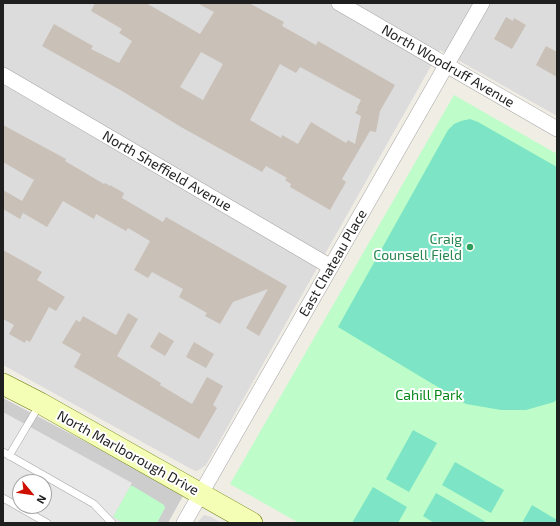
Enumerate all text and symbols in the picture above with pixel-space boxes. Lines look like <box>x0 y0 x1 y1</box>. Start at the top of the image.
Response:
street label: North Woodruff Avenue <box>379 21 517 111</box>
street label: North Sheffield Avenue <box>99 127 235 215</box>
street label: East Chateau Place <box>296 206 370 320</box>
place label: Craig Counsell Field <box>373 231 462 264</box>
marker: Craig Counsell Field <box>465 242 475 252</box>
park label: Cahill Park <box>395 387 463 403</box>
street label: North Marlborough Drive <box>54 407 202 499</box>
north arrow <box>12 474 52 514</box>
text: N <box>34 493 50 506</box>

